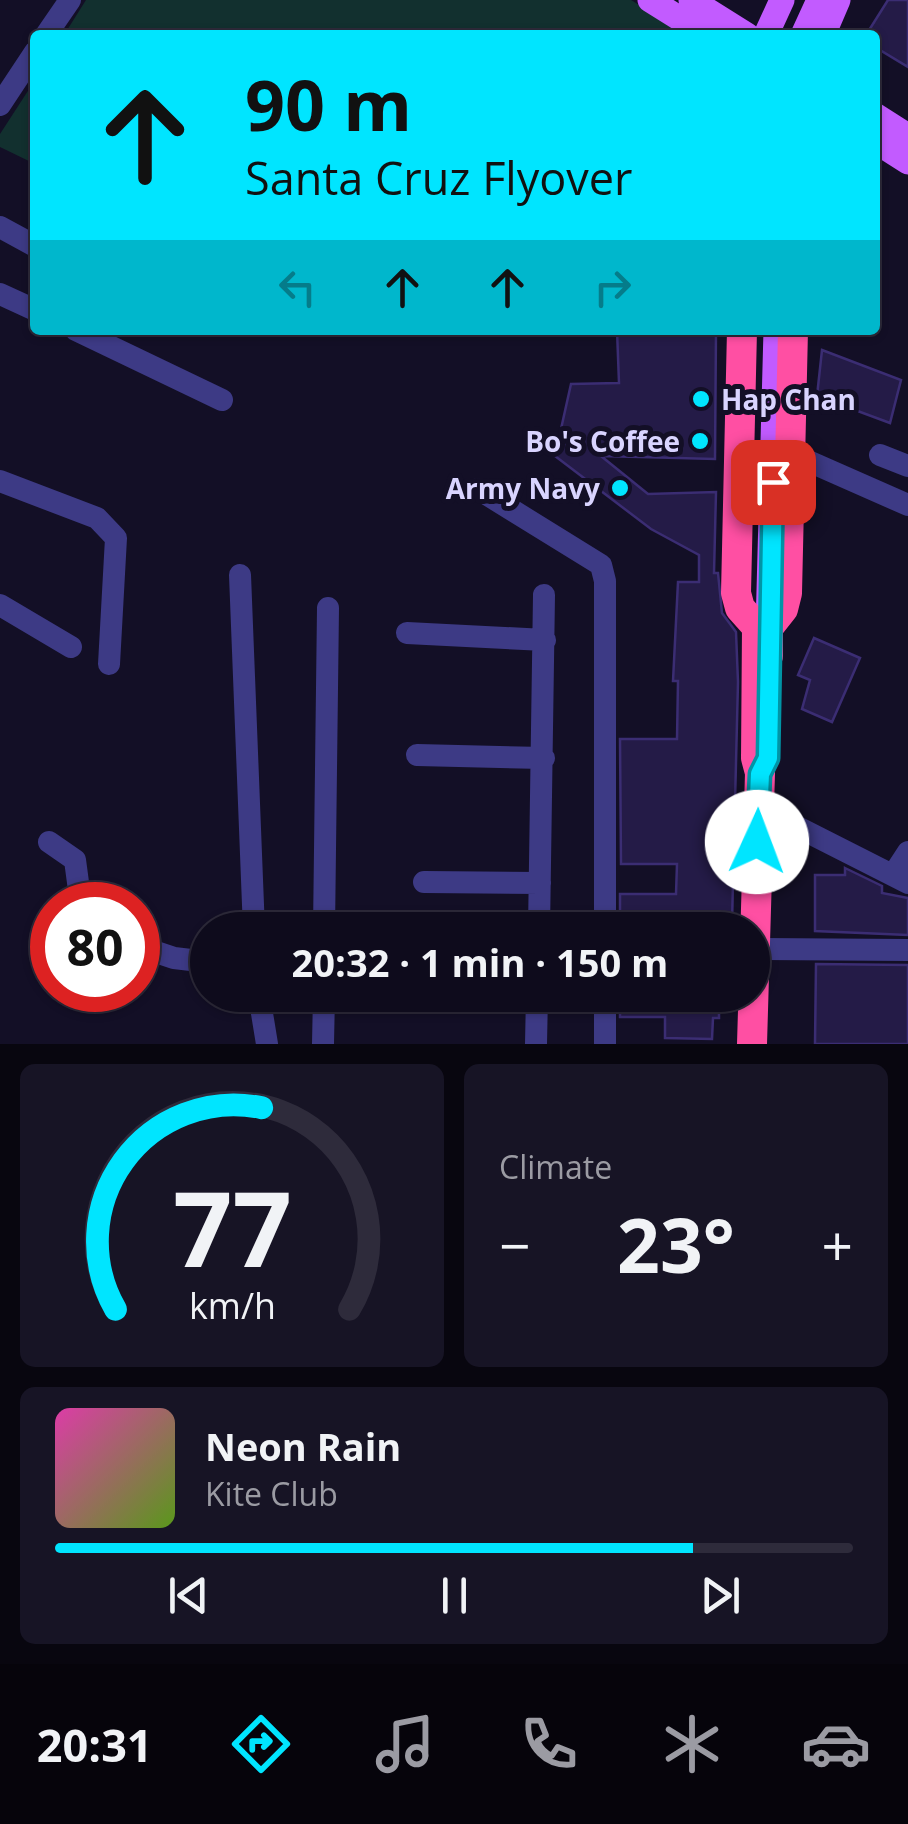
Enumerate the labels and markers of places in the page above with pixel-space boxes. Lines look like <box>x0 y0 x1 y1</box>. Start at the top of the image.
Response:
place label: Hap Chan <box>721 380 856 418</box>
marker: Hap Chan <box>690 388 712 410</box>
place label: Bo's Coffee <box>525 422 680 460</box>
marker: Bo's Coffee <box>689 430 711 452</box>
pin <box>731 440 816 525</box>
place label: Army Navy <box>446 469 600 507</box>
marker: Army Navy <box>609 477 631 499</box>

